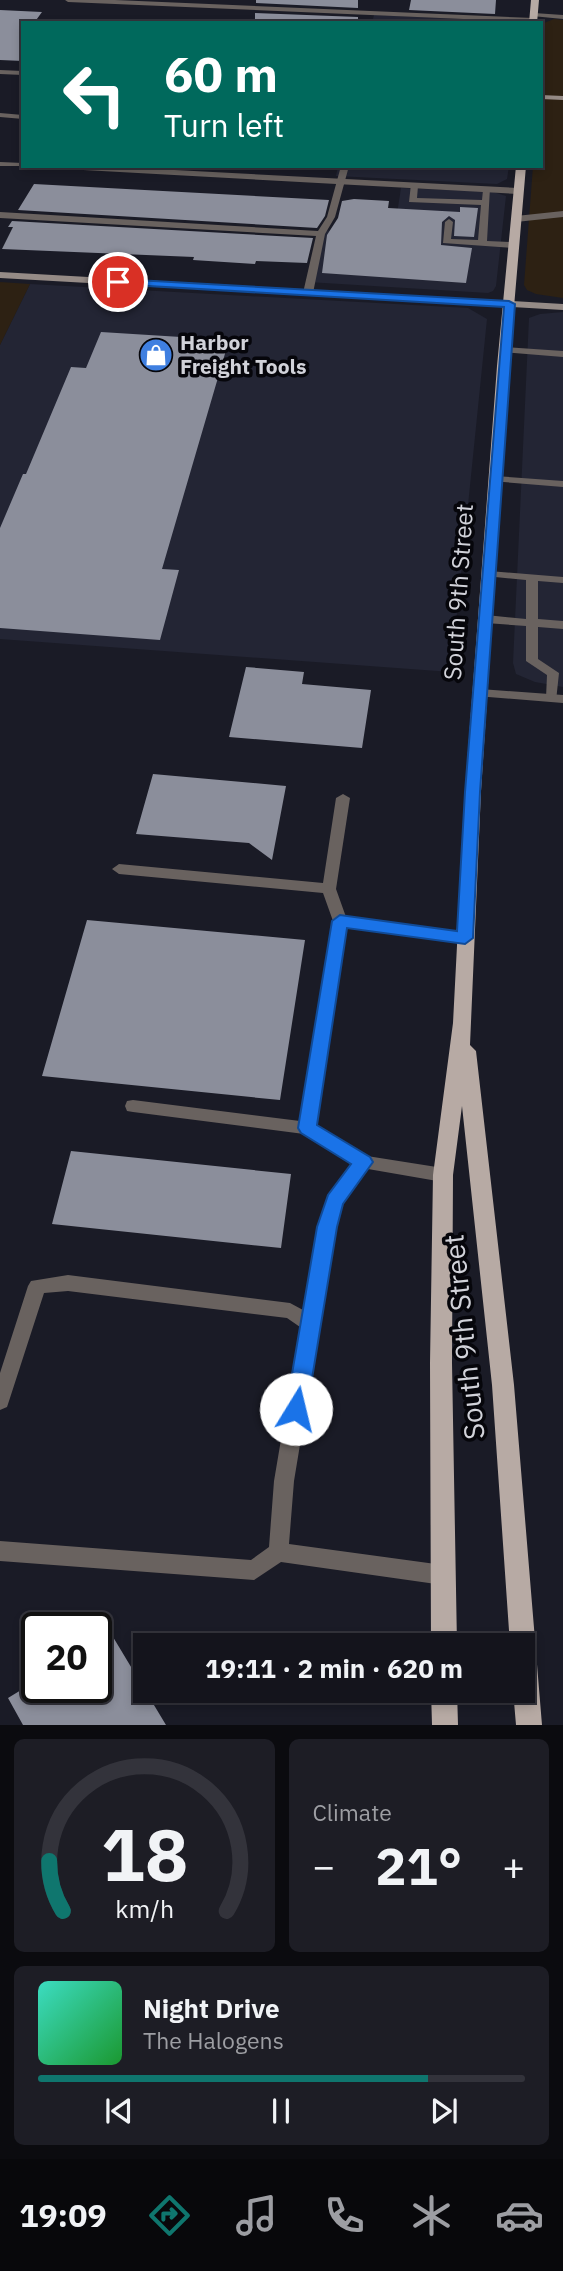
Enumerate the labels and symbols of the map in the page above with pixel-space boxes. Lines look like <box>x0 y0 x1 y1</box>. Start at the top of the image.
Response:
pin <box>88 252 148 312</box>
place label: Harbor Freight Tools <box>180 328 306 380</box>
shop icon: Harbor Freight Tools <box>137 336 175 374</box>
street label: South 9th Street <box>436 503 480 681</box>
street label: South 9th Street <box>434 1233 493 1441</box>
position arrow <box>259 1372 333 1446</box>
speed limit sign: 20 <box>21 1612 112 1703</box>

